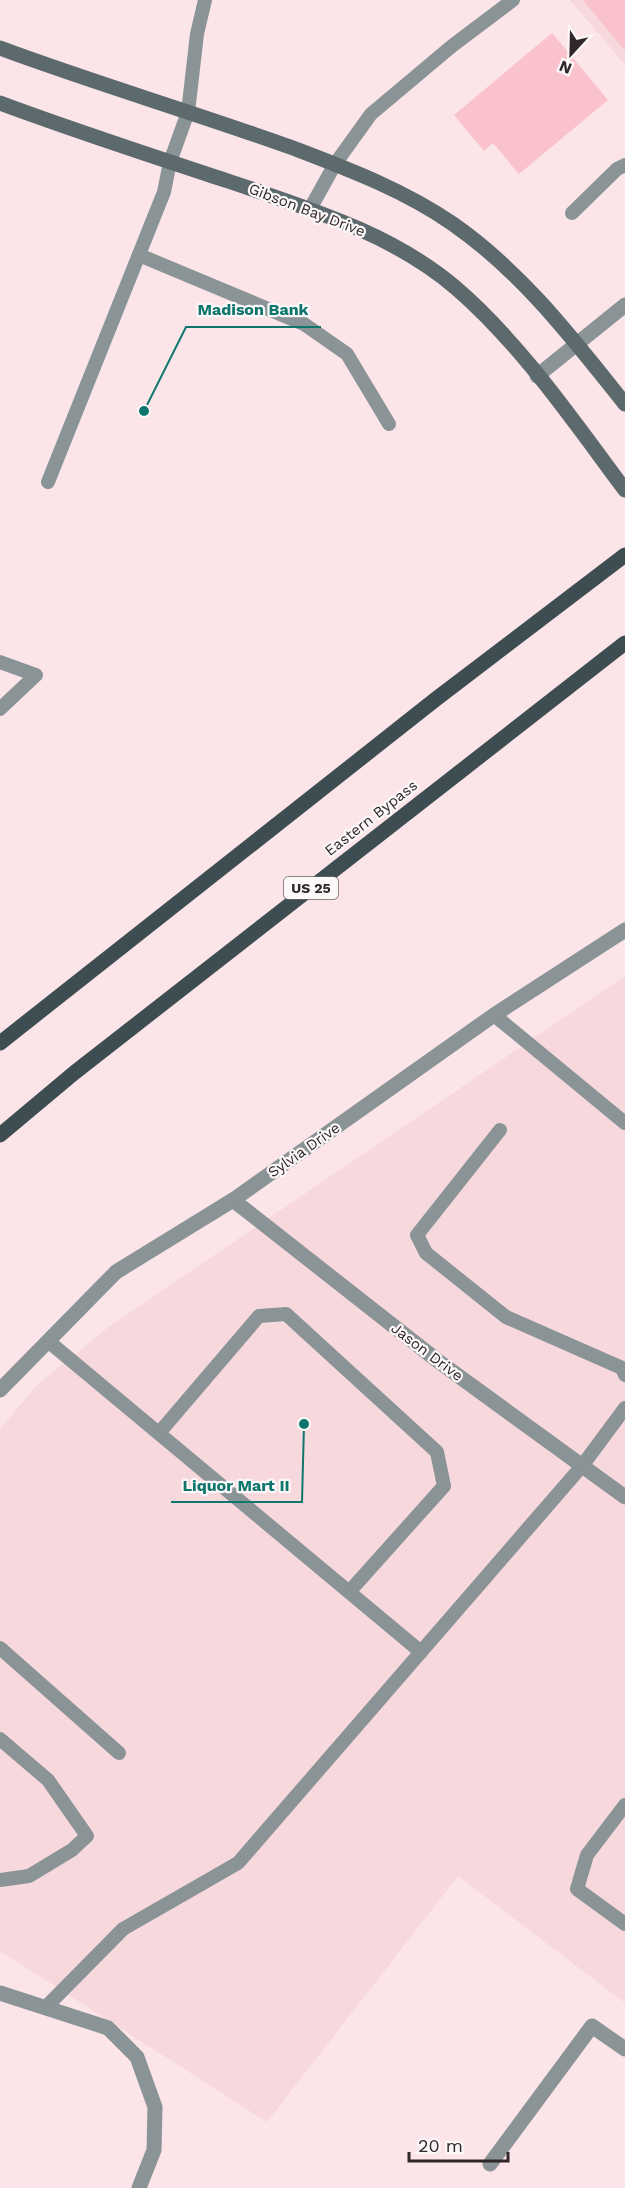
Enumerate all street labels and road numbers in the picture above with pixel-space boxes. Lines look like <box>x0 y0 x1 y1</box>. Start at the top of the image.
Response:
street label: Gibson Bay Drive <box>246 180 368 240</box>
street label: Eastern Bypass <box>321 776 421 860</box>
road number: US 25 <box>284 877 338 899</box>
street label: Sylvia Drive <box>265 1119 343 1181</box>
street label: Jason Drive <box>388 1319 466 1385</box>

